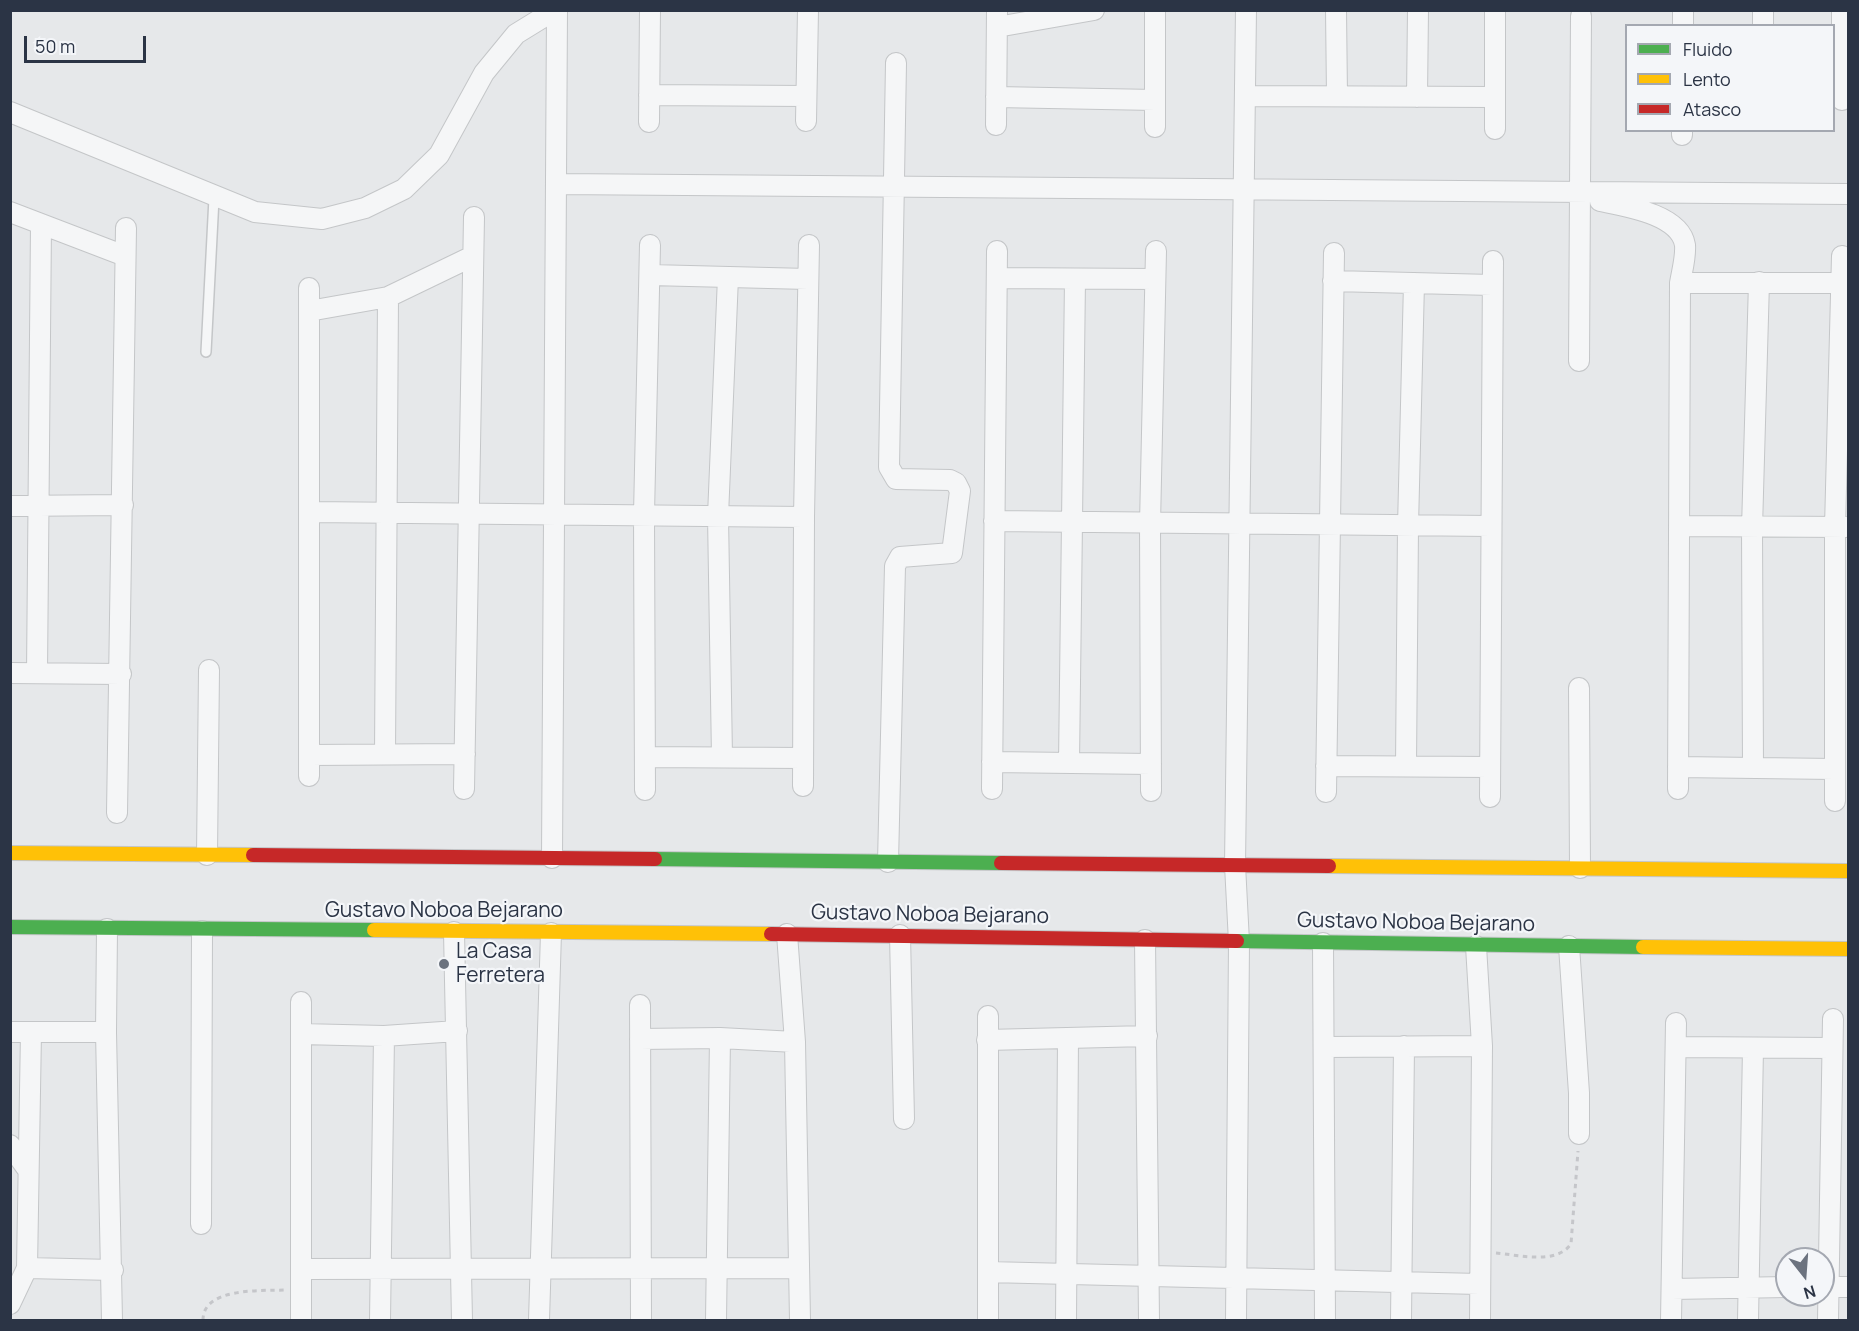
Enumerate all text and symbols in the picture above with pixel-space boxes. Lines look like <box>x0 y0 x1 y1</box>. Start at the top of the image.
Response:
scale bar <box>27 24 148 62</box>
legend <box>1625 24 1835 132</box>
text: 50 m <box>35 34 75 58</box>
text: Fluido <box>1683 37 1732 61</box>
text: Lento <box>1683 67 1731 91</box>
text: Atasco <box>1683 97 1741 121</box>
street label: Gustavo Noboa Bejarano <box>325 898 563 924</box>
street label: Gustavo Noboa Bejarano <box>811 900 1049 930</box>
street label: Gustavo Noboa Bejarano <box>1297 908 1535 938</box>
place label: La Casa Ferretera <box>456 939 545 989</box>
marker: La Casa Ferretera <box>437 957 451 971</box>
north arrow <box>1775 1247 1835 1307</box>
text: N <box>1801 1280 1818 1305</box>

